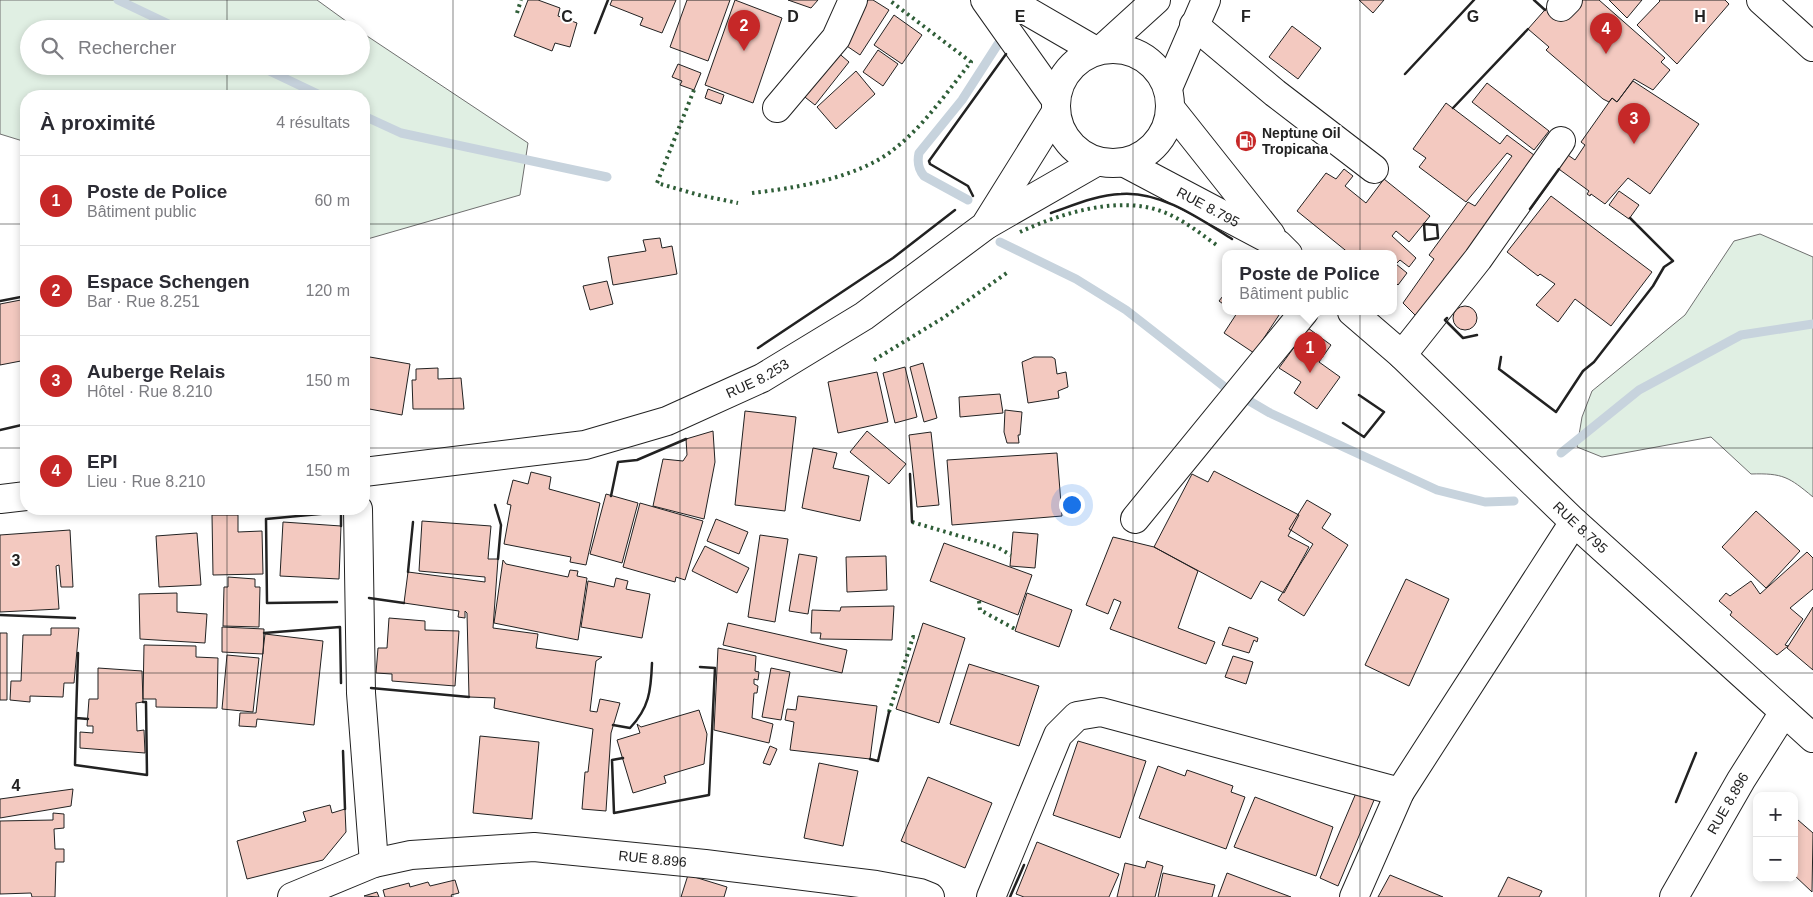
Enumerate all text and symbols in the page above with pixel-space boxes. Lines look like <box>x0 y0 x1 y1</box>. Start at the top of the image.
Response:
text: C <box>561 8 573 25</box>
text: D <box>787 8 799 25</box>
text: E <box>1015 8 1026 25</box>
text: F <box>1241 8 1251 25</box>
text: G <box>1467 8 1479 25</box>
text: H <box>1694 8 1706 25</box>
pin: 2 <box>728 10 760 51</box>
pin: 4 <box>1590 13 1622 54</box>
search box <box>20 20 370 75</box>
icon: search <box>38 34 66 62</box>
text: Rechercher <box>78 37 176 58</box>
pin: 3 <box>1618 103 1650 144</box>
text: À proximité <box>40 111 156 134</box>
text: 4 résultats <box>276 114 350 131</box>
place label: Neptune Oil Tropicana <box>1262 125 1341 157</box>
fuel station icon: Neptune Oil Tropicana <box>1234 129 1258 153</box>
text: Poste de Police <box>87 181 227 202</box>
street label: RUE 8.795 <box>1174 184 1242 230</box>
text: 1 <box>52 192 60 209</box>
text: 60 m <box>314 192 350 209</box>
text: Bâtiment public <box>87 203 196 220</box>
popup <box>1222 250 1397 315</box>
text: Poste de Police <box>1239 263 1380 284</box>
text: Espace Schengen <box>87 271 250 292</box>
text: 2 <box>52 282 60 299</box>
text: 120 m <box>306 282 350 299</box>
text: Bâtiment public <box>1239 285 1349 302</box>
text: Bar · Rue 8.251 <box>87 293 200 310</box>
pin: 1 <box>1294 332 1326 373</box>
street label: RUE 8.253 <box>723 356 792 401</box>
text: Auberge Relais <box>87 361 225 382</box>
text: 3 <box>52 372 60 389</box>
text: 150 m <box>306 372 350 389</box>
text: Hôtel · Rue 8.210 <box>87 383 212 400</box>
text: EPI <box>87 451 118 472</box>
text: 4 <box>52 462 60 479</box>
text: 150 m <box>306 462 350 479</box>
text: Lieu · Rue 8.210 <box>87 473 205 490</box>
your location <box>1059 492 1085 518</box>
street label: RUE 8.795 <box>1550 498 1611 557</box>
text: 3 <box>12 552 21 569</box>
street label: RUE 8.896 <box>1704 769 1752 837</box>
text: 4 <box>12 777 21 794</box>
map controls <box>1753 792 1798 882</box>
button: + <box>1753 792 1798 837</box>
button: − <box>1753 837 1798 882</box>
street label: RUE 8.896 <box>618 847 688 870</box>

